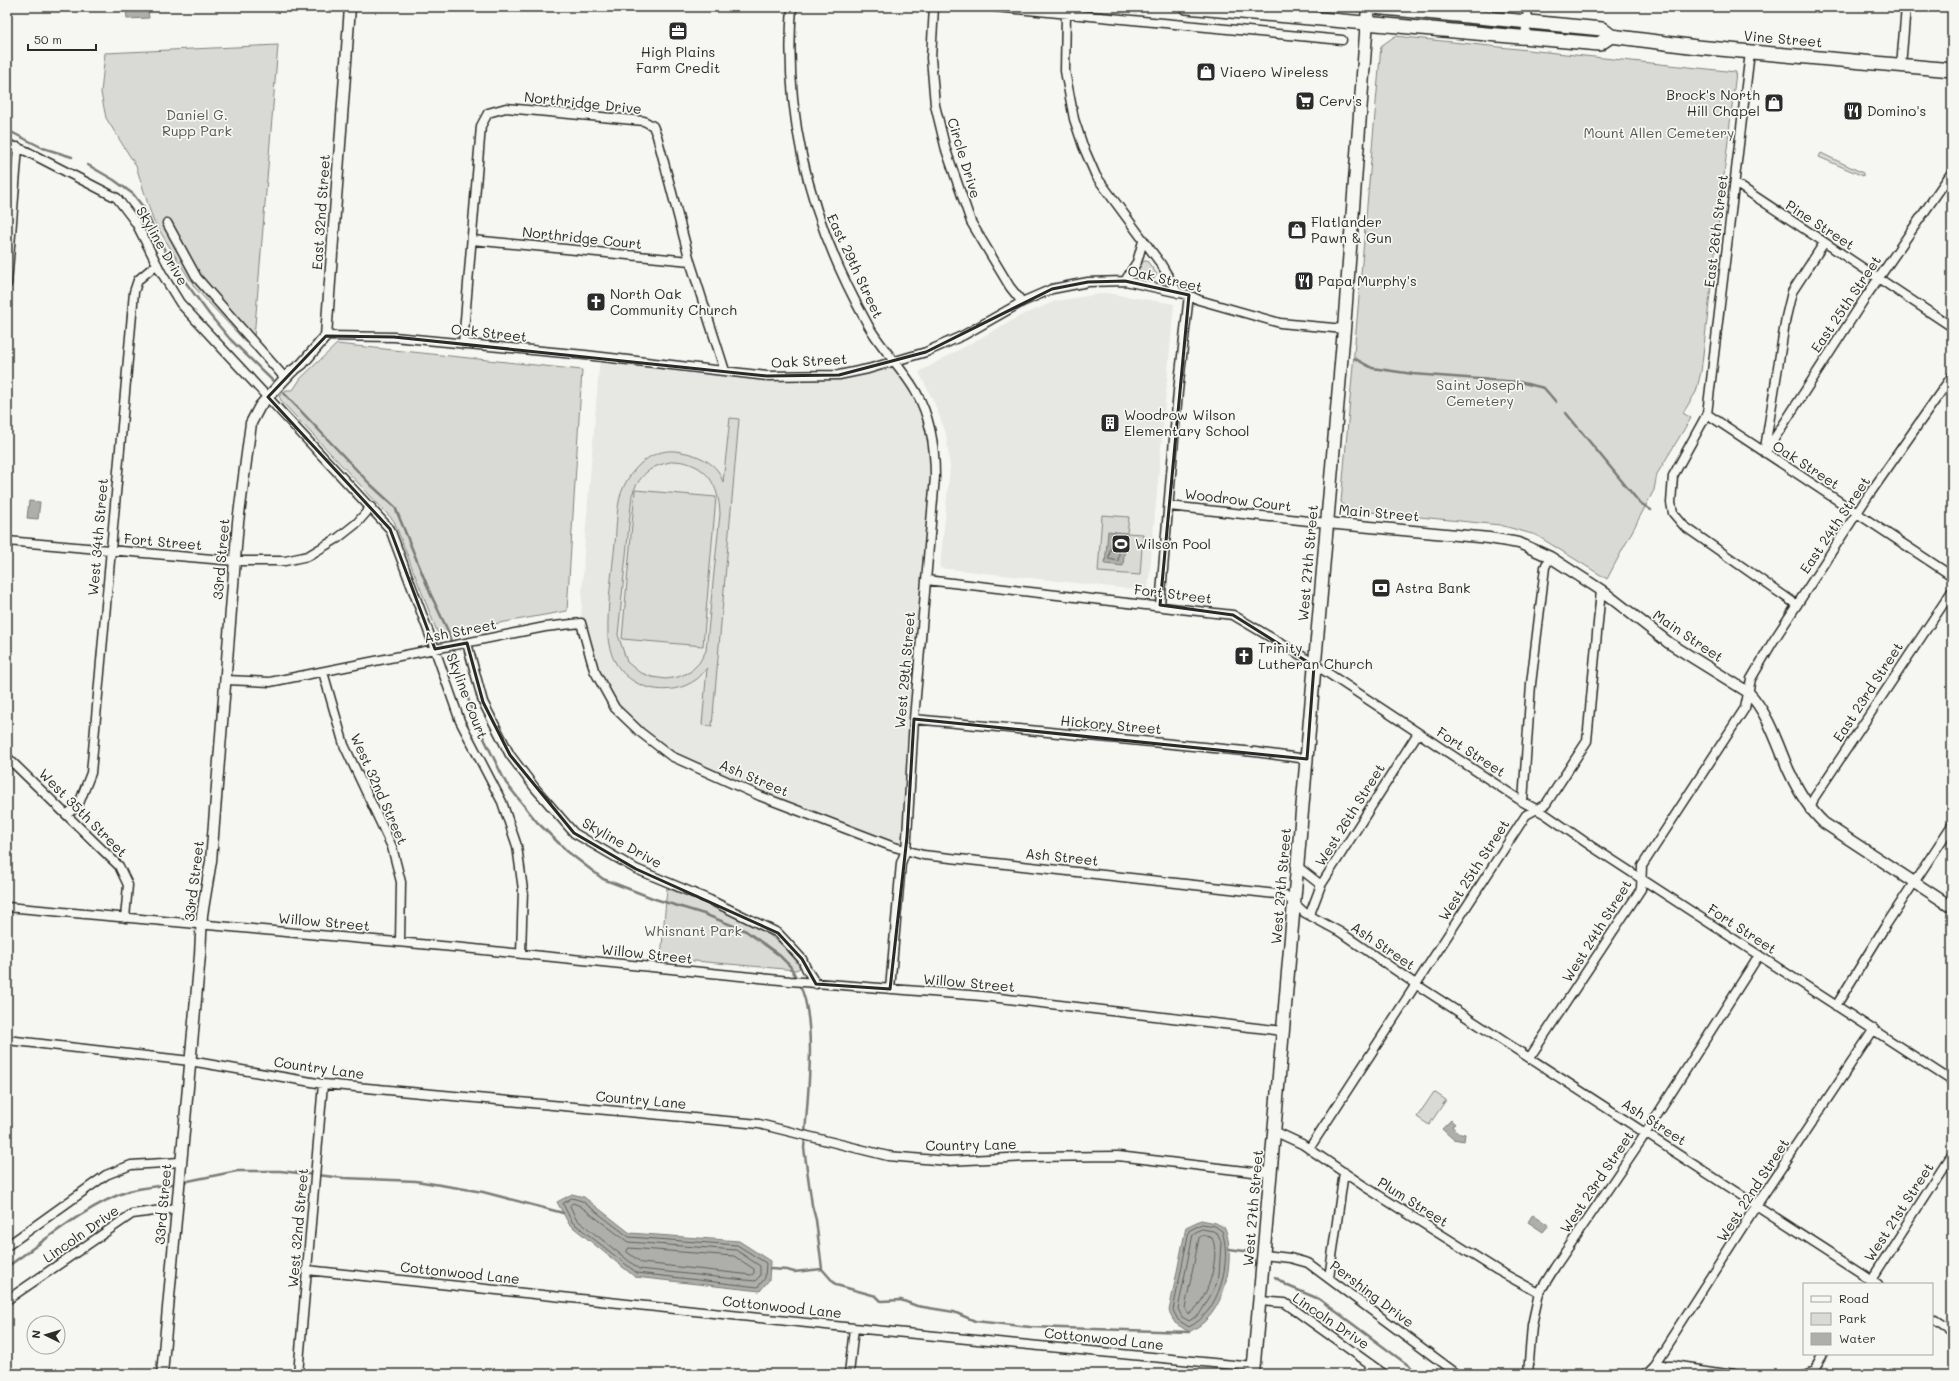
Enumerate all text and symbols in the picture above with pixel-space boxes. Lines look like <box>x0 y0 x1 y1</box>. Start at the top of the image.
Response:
office icon: High Plains Farm Credit <box>667 20 689 42</box>
scale bar <box>28 26 96 52</box>
street label: Vine Street <box>1743 26 1823 51</box>
text: 50 m <box>34 31 62 47</box>
place label: High Plains Farm Credit <box>636 42 720 77</box>
shop icon: Viaero Wireless <box>1195 61 1217 83</box>
place label: Viaero Wireless <box>1220 62 1329 81</box>
place label: Brock's North Hill Chapel <box>1666 85 1760 120</box>
street label: Northridge Drive <box>523 87 643 118</box>
supermarket icon: Cerv's <box>1294 90 1316 112</box>
place label: Cerv's <box>1319 91 1362 110</box>
shop icon: Brock's North Hill Chapel <box>1763 92 1785 114</box>
restaurant icon: Domino's <box>1842 100 1864 122</box>
place label: Domino's <box>1867 101 1926 120</box>
park label: Daniel G. Rupp Park <box>162 105 232 140</box>
street label: Circle Drive <box>943 115 986 200</box>
park label: Mount Allen Cemetery <box>1584 123 1734 142</box>
street label: East 32nd Street <box>307 154 334 270</box>
street label: East 26th Street <box>1699 173 1732 288</box>
street label: Pine Street <box>1782 195 1858 254</box>
street label: Skyline Drive <box>132 203 193 289</box>
street label: East 29th Street <box>823 210 888 321</box>
place label: Flatlander Pawn & Gun <box>1311 212 1392 247</box>
shop icon: Flatlander Pawn & Gun <box>1286 219 1308 241</box>
street label: Northridge Court <box>521 222 643 253</box>
street label: East 25th Street <box>1806 251 1885 356</box>
street label: Oak Street <box>1126 261 1204 296</box>
restaurant icon: Papa Murphy's <box>1293 270 1315 292</box>
place label: Papa Murphy's <box>1318 271 1417 290</box>
place label: North Oak Community Church <box>610 284 737 319</box>
church icon: North Oak Community Church <box>585 291 607 313</box>
street label: Oak Street <box>450 319 528 346</box>
street label: Oak Street <box>770 349 848 372</box>
park label: Saint Joseph Cemetery <box>1436 375 1524 410</box>
place label: Woodrow Wilson Elementary School <box>1124 405 1250 440</box>
building icon: Woodrow Wilson Elementary School <box>1099 412 1121 434</box>
street label: Oak Street <box>1769 436 1843 493</box>
street label: East 24th Street <box>1795 472 1874 577</box>
street label: West 34th Street <box>83 477 112 597</box>
street label: Woodrow Court <box>1184 484 1293 515</box>
street label: Main Street <box>1338 500 1420 525</box>
street label: West 27th Street <box>1293 504 1322 622</box>
street label: 33rd Street <box>207 518 234 600</box>
street label: Fort Street <box>123 529 203 554</box>
sports icon: Wilson Pool <box>1110 533 1132 555</box>
place label: Wilson Pool <box>1135 534 1211 553</box>
bank icon: Astra Bank <box>1370 577 1392 599</box>
place label: Astra Bank <box>1395 578 1471 597</box>
street label: Fort Street <box>1133 579 1213 608</box>
street label: Main Street <box>1649 605 1727 666</box>
street label: West 29th Street <box>890 611 919 729</box>
street label: Ash Street <box>422 614 498 647</box>
place label: Trinity Lutheran Church <box>1258 638 1373 673</box>
street label: East 23rd Street <box>1828 638 1907 745</box>
church icon: Trinity Lutheran Church <box>1233 645 1255 667</box>
street label: Skyline Court <box>442 650 493 741</box>
street label: Hickory Street <box>1060 711 1162 738</box>
street label: Fort Street <box>1433 722 1509 781</box>
street label: West 32nd Street <box>346 730 413 848</box>
street label: Ash Street <box>717 754 792 801</box>
street label: West 26th Street <box>1310 760 1389 870</box>
street label: West 35th Street <box>35 764 132 861</box>
street label: Skyline Drive <box>579 813 665 872</box>
street label: West 25th Street <box>1434 815 1514 924</box>
street label: West 27th Street <box>1266 827 1295 945</box>
street label: 33rd Street <box>179 839 208 922</box>
street label: Ash Street <box>1025 843 1100 870</box>
street label: West 24th Street <box>1557 876 1636 986</box>
street label: Fort Street <box>1704 899 1780 958</box>
street label: Willow Street <box>277 908 371 935</box>
street label: Ash Street <box>1348 917 1419 974</box>
park label: Whisnant Park <box>644 921 742 940</box>
street label: Willow Street <box>600 939 694 968</box>
street label: Willow Street <box>922 969 1016 996</box>
street label: Country Lane <box>273 1052 366 1083</box>
street label: Country Lane <box>595 1086 687 1113</box>
street label: Ash Street <box>1618 1094 1690 1150</box>
street label: West 23rd Street <box>1555 1127 1638 1237</box>
street label: Country Lane <box>925 1134 1017 1155</box>
street label: West 22nd Street <box>1712 1134 1793 1245</box>
street label: West 27th Street <box>1238 1149 1267 1267</box>
street label: West 21st Street <box>1859 1159 1938 1265</box>
street label: 33rd Street <box>149 1163 176 1245</box>
street label: West 32nd Street <box>283 1167 312 1289</box>
street label: Plum Street <box>1374 1172 1452 1231</box>
street label: Lincoln Drive <box>39 1200 122 1267</box>
street label: Pershing Drive <box>1326 1256 1418 1331</box>
street label: Cottonwood Lane <box>399 1257 521 1288</box>
legend <box>1803 1283 1933 1355</box>
street label: Lincoln Drive <box>1289 1288 1373 1353</box>
text: Road <box>1839 1290 1869 1306</box>
street label: Cottonwood Lane <box>721 1291 843 1322</box>
text: Park <box>1839 1310 1866 1326</box>
north arrow <box>26 1315 66 1355</box>
street label: Cottonwood Lane <box>1043 1323 1165 1354</box>
text: N <box>28 1329 43 1339</box>
text: Water <box>1839 1330 1876 1346</box>

